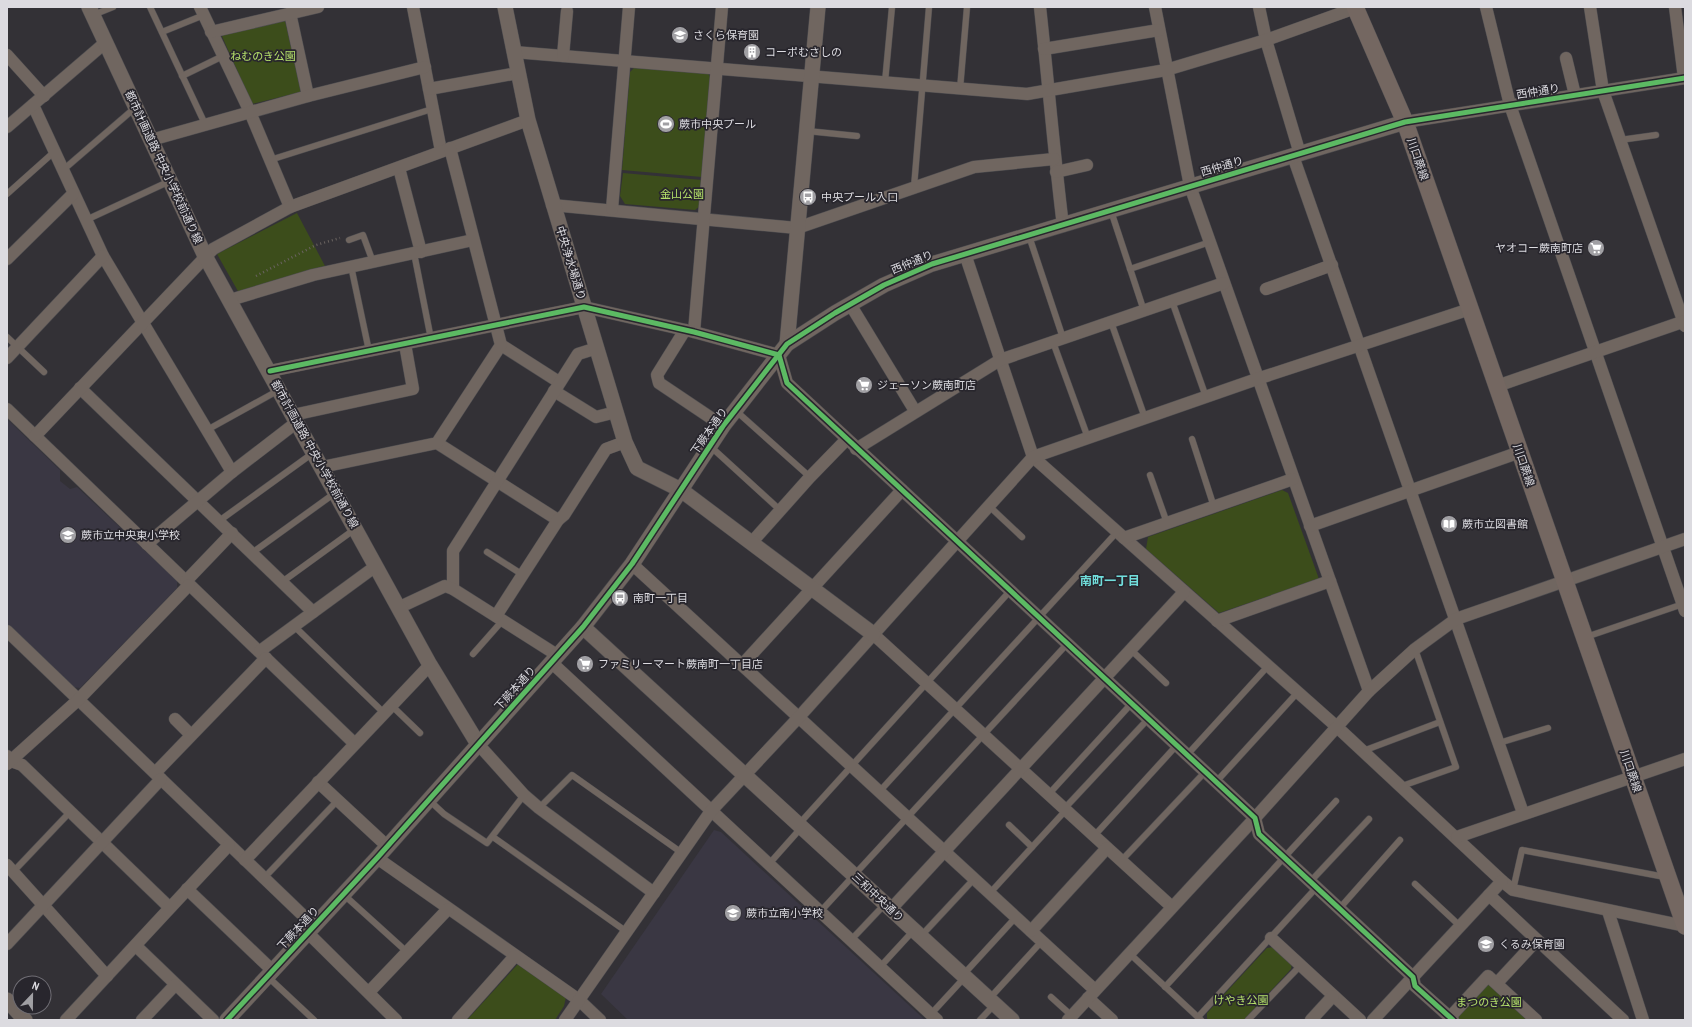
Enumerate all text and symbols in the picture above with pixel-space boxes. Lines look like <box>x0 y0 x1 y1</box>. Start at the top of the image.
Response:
school or university icon: さくら保育園 <box>670 25 690 45</box>
place label: さくら保育園 <box>693 28 759 42</box>
building icon: コーポむさしの <box>742 42 762 62</box>
place label: コーポむさしの <box>765 45 842 59</box>
park label: ねむのき公園 <box>230 49 296 63</box>
street label: 西仲通り <box>1515 81 1561 101</box>
street label: 都市計画道路 中央小学校前通り線 <box>122 88 206 246</box>
sports icon: 蕨市中央プール <box>656 114 676 134</box>
place label: 蕨市中央プール <box>679 117 756 131</box>
street label: 川口蕨線 <box>1404 136 1432 182</box>
street label: 西仲通り <box>1199 153 1245 179</box>
park label: 金山公園 <box>660 187 704 201</box>
bus stop icon: 中央プール入口 <box>798 187 818 207</box>
place label: 中央プール入口 <box>821 190 898 204</box>
street label: 中央浄水場通り <box>553 224 589 302</box>
supermarket icon: ヤオコー蕨南町店 <box>1586 238 1606 258</box>
place label: ヤオコー蕨南町店 <box>1495 241 1583 255</box>
street label: 西仲通り <box>889 247 935 277</box>
supermarket icon: ジェーソン蕨南町店 <box>854 375 874 395</box>
street label: 都市計画道路 中央小学校前通り線 <box>268 377 362 531</box>
place label: ジェーソン蕨南町店 <box>877 378 976 392</box>
street label: 下蕨本通り <box>687 404 731 458</box>
street label: 川口蕨線 <box>1510 442 1538 488</box>
library icon: 蕨市立図書館 <box>1439 514 1459 534</box>
place label: 蕨市立図書館 <box>1462 517 1528 531</box>
school or university icon: 蕨市立中央東小学校 <box>58 525 78 545</box>
place label: 蕨市立中央東小学校 <box>81 528 180 542</box>
district label: 南町一丁目 <box>1080 573 1140 589</box>
bus stop icon: 南町一丁目 <box>610 588 630 608</box>
place label: 南町一丁目 <box>633 591 688 605</box>
supermarket icon: ファミリーマート蕨南町一丁目店 <box>575 654 595 674</box>
place label: ファミリーマート蕨南町一丁目店 <box>598 657 763 671</box>
street label: 下蕨本通り <box>491 663 539 713</box>
street label: 川口蕨線 <box>1617 748 1645 794</box>
street label: 三和中央通り <box>849 869 907 925</box>
street label: 下蕨本通り <box>274 903 322 953</box>
school or university icon: 蕨市立南小学校 <box>723 903 743 923</box>
place label: 蕨市立南小学校 <box>746 906 823 920</box>
school or university icon: くるみ保育園 <box>1476 934 1496 954</box>
place label: くるみ保育園 <box>1499 937 1565 951</box>
north arrow <box>12 975 52 1015</box>
text: N <box>30 978 41 993</box>
park label: けやき公園 <box>1214 993 1269 1007</box>
park label: まつのき公園 <box>1456 995 1522 1009</box>

